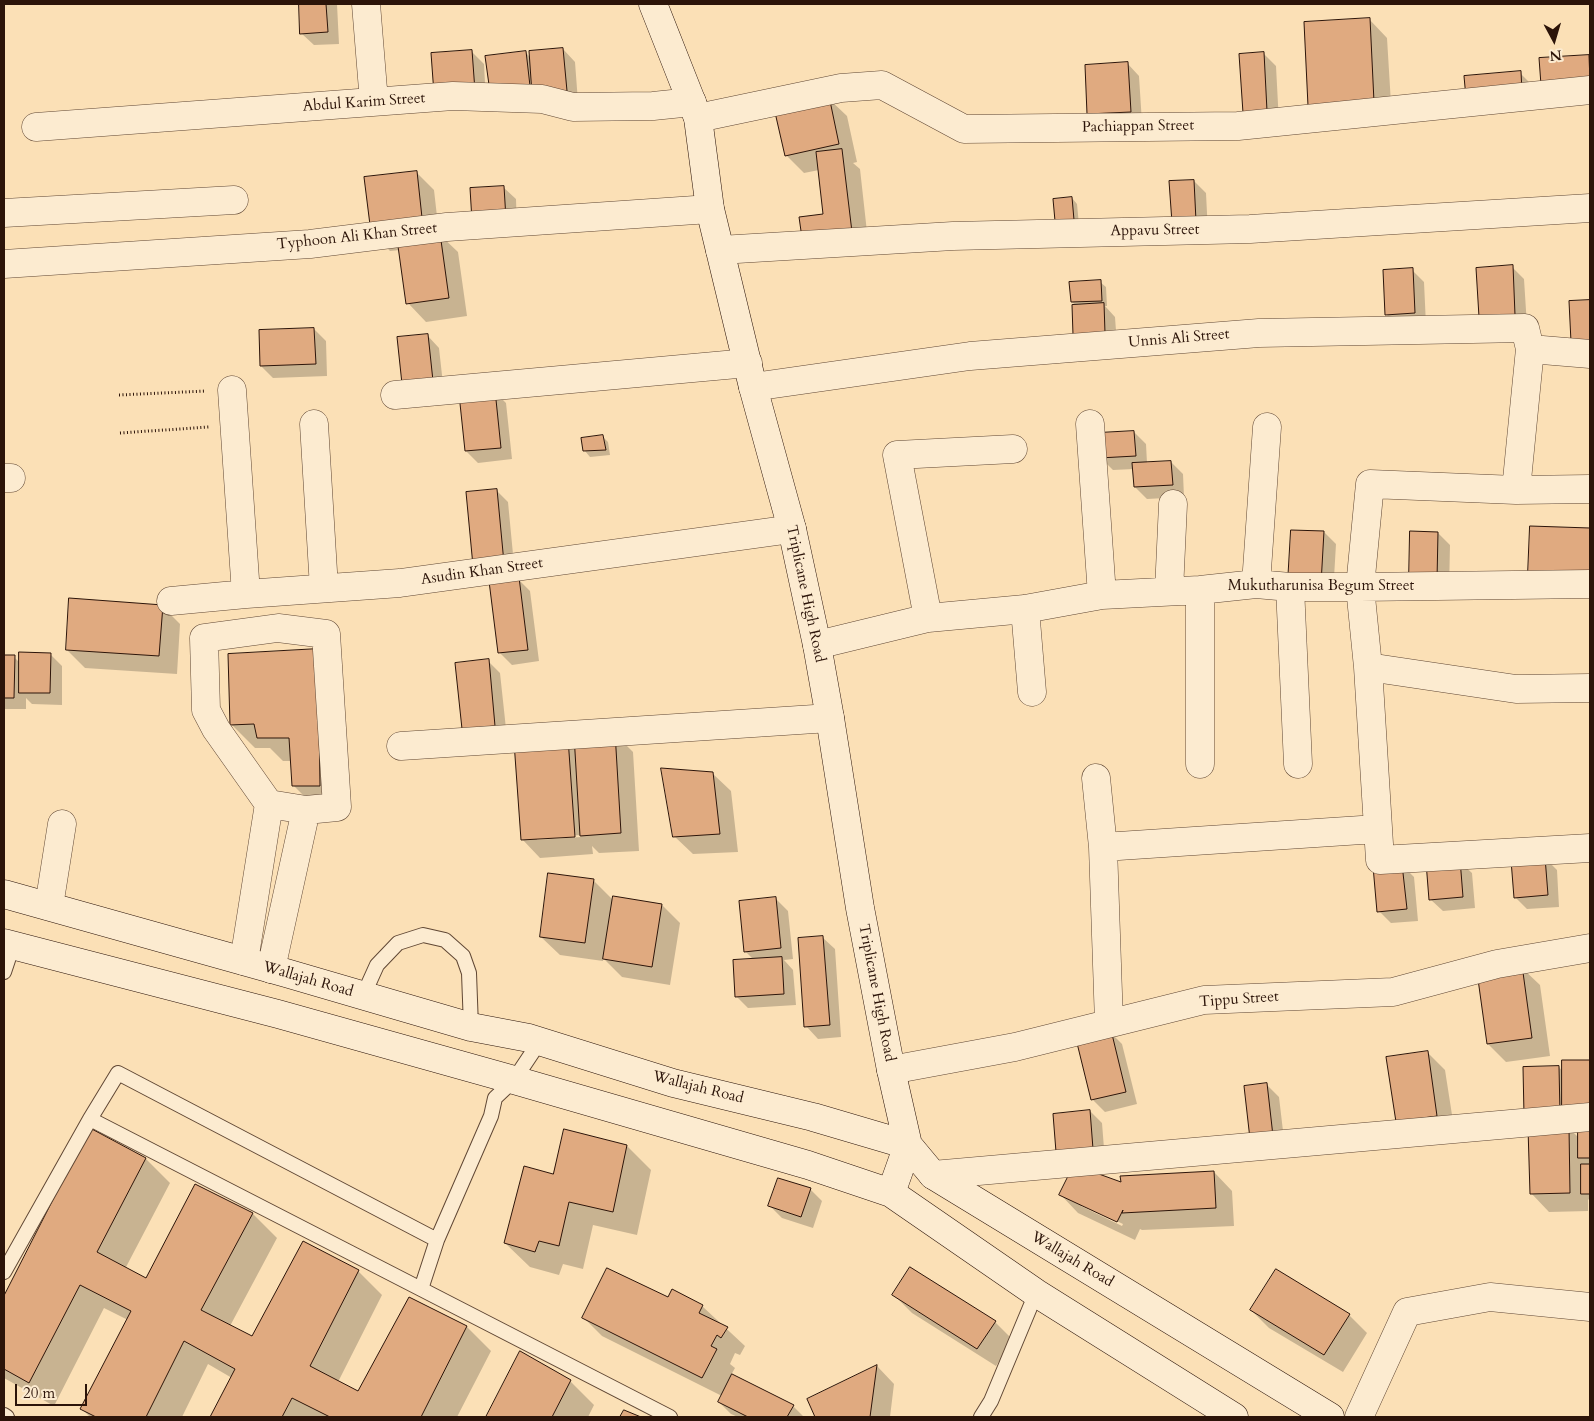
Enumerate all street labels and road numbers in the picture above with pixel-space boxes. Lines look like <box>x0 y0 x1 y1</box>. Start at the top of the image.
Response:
street label: Abdul Karim Street <box>302 90 426 116</box>
street label: Pachiappan Street <box>1082 117 1194 137</box>
street label: Typhoon Ali Khan Street <box>276 220 438 254</box>
street label: Appavu Street <box>1110 221 1200 241</box>
street label: Unnis Ali Street <box>1128 326 1230 352</box>
street label: Triplicane High Road <box>782 524 828 664</box>
street label: Asudin Khan Street <box>420 555 544 589</box>
street label: Mukutharunisa Begum Street <box>1228 578 1414 596</box>
street label: Triplicane High Road <box>854 923 898 1063</box>
street label: Wallajah Road <box>261 959 355 1001</box>
street label: Tippu Street <box>1199 988 1279 1012</box>
street label: Wallajah Road <box>651 1068 745 1108</box>
street label: Wallajah Road <box>1027 1228 1117 1292</box>

